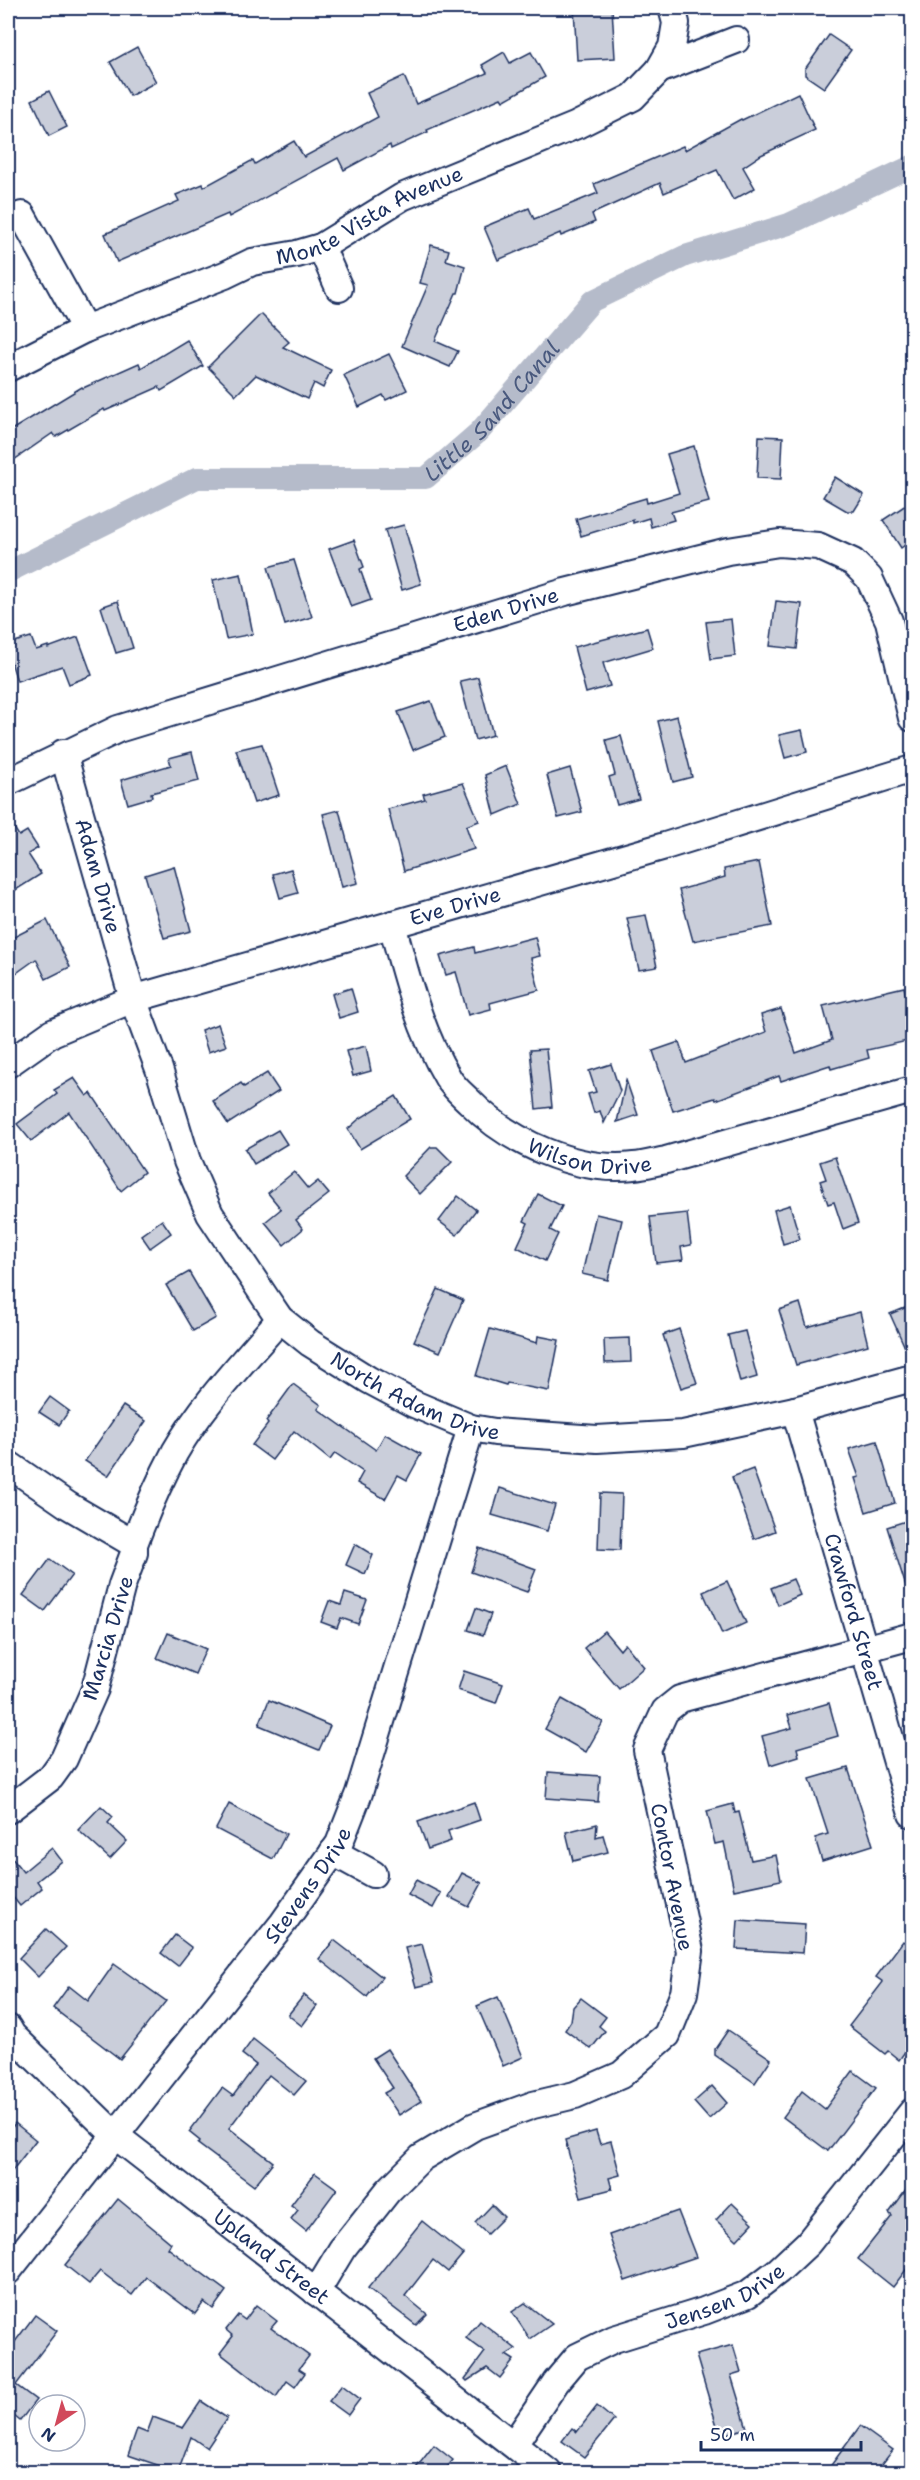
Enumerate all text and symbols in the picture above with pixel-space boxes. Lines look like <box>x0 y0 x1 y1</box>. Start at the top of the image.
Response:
street label: Monte Vista Avenue <box>274 159 467 271</box>
water label: Little Sand Canal <box>418 335 566 488</box>
street label: Eden Drive <box>450 581 562 639</box>
street label: Adam Drive <box>68 815 128 937</box>
street label: Eve Drive <box>406 880 504 933</box>
street label: Wilson Drive <box>523 1132 654 1181</box>
street label: North Adam Drive <box>325 1345 502 1447</box>
street label: Crawford Street <box>817 1530 889 1694</box>
street label: Marcia Drive <box>76 1572 140 1704</box>
street label: Contor Avenue <box>644 1801 700 1953</box>
street label: Stevens Drive <box>258 1823 358 1949</box>
street label: Upland Street <box>208 2203 335 2311</box>
street label: Jensen Drive <box>662 2257 791 2336</box>
north arrow <box>27 2393 87 2453</box>
scale bar <box>701 2414 862 2452</box>
text: N <box>37 2423 60 2447</box>
text: 50 m <box>710 2423 755 2447</box>

